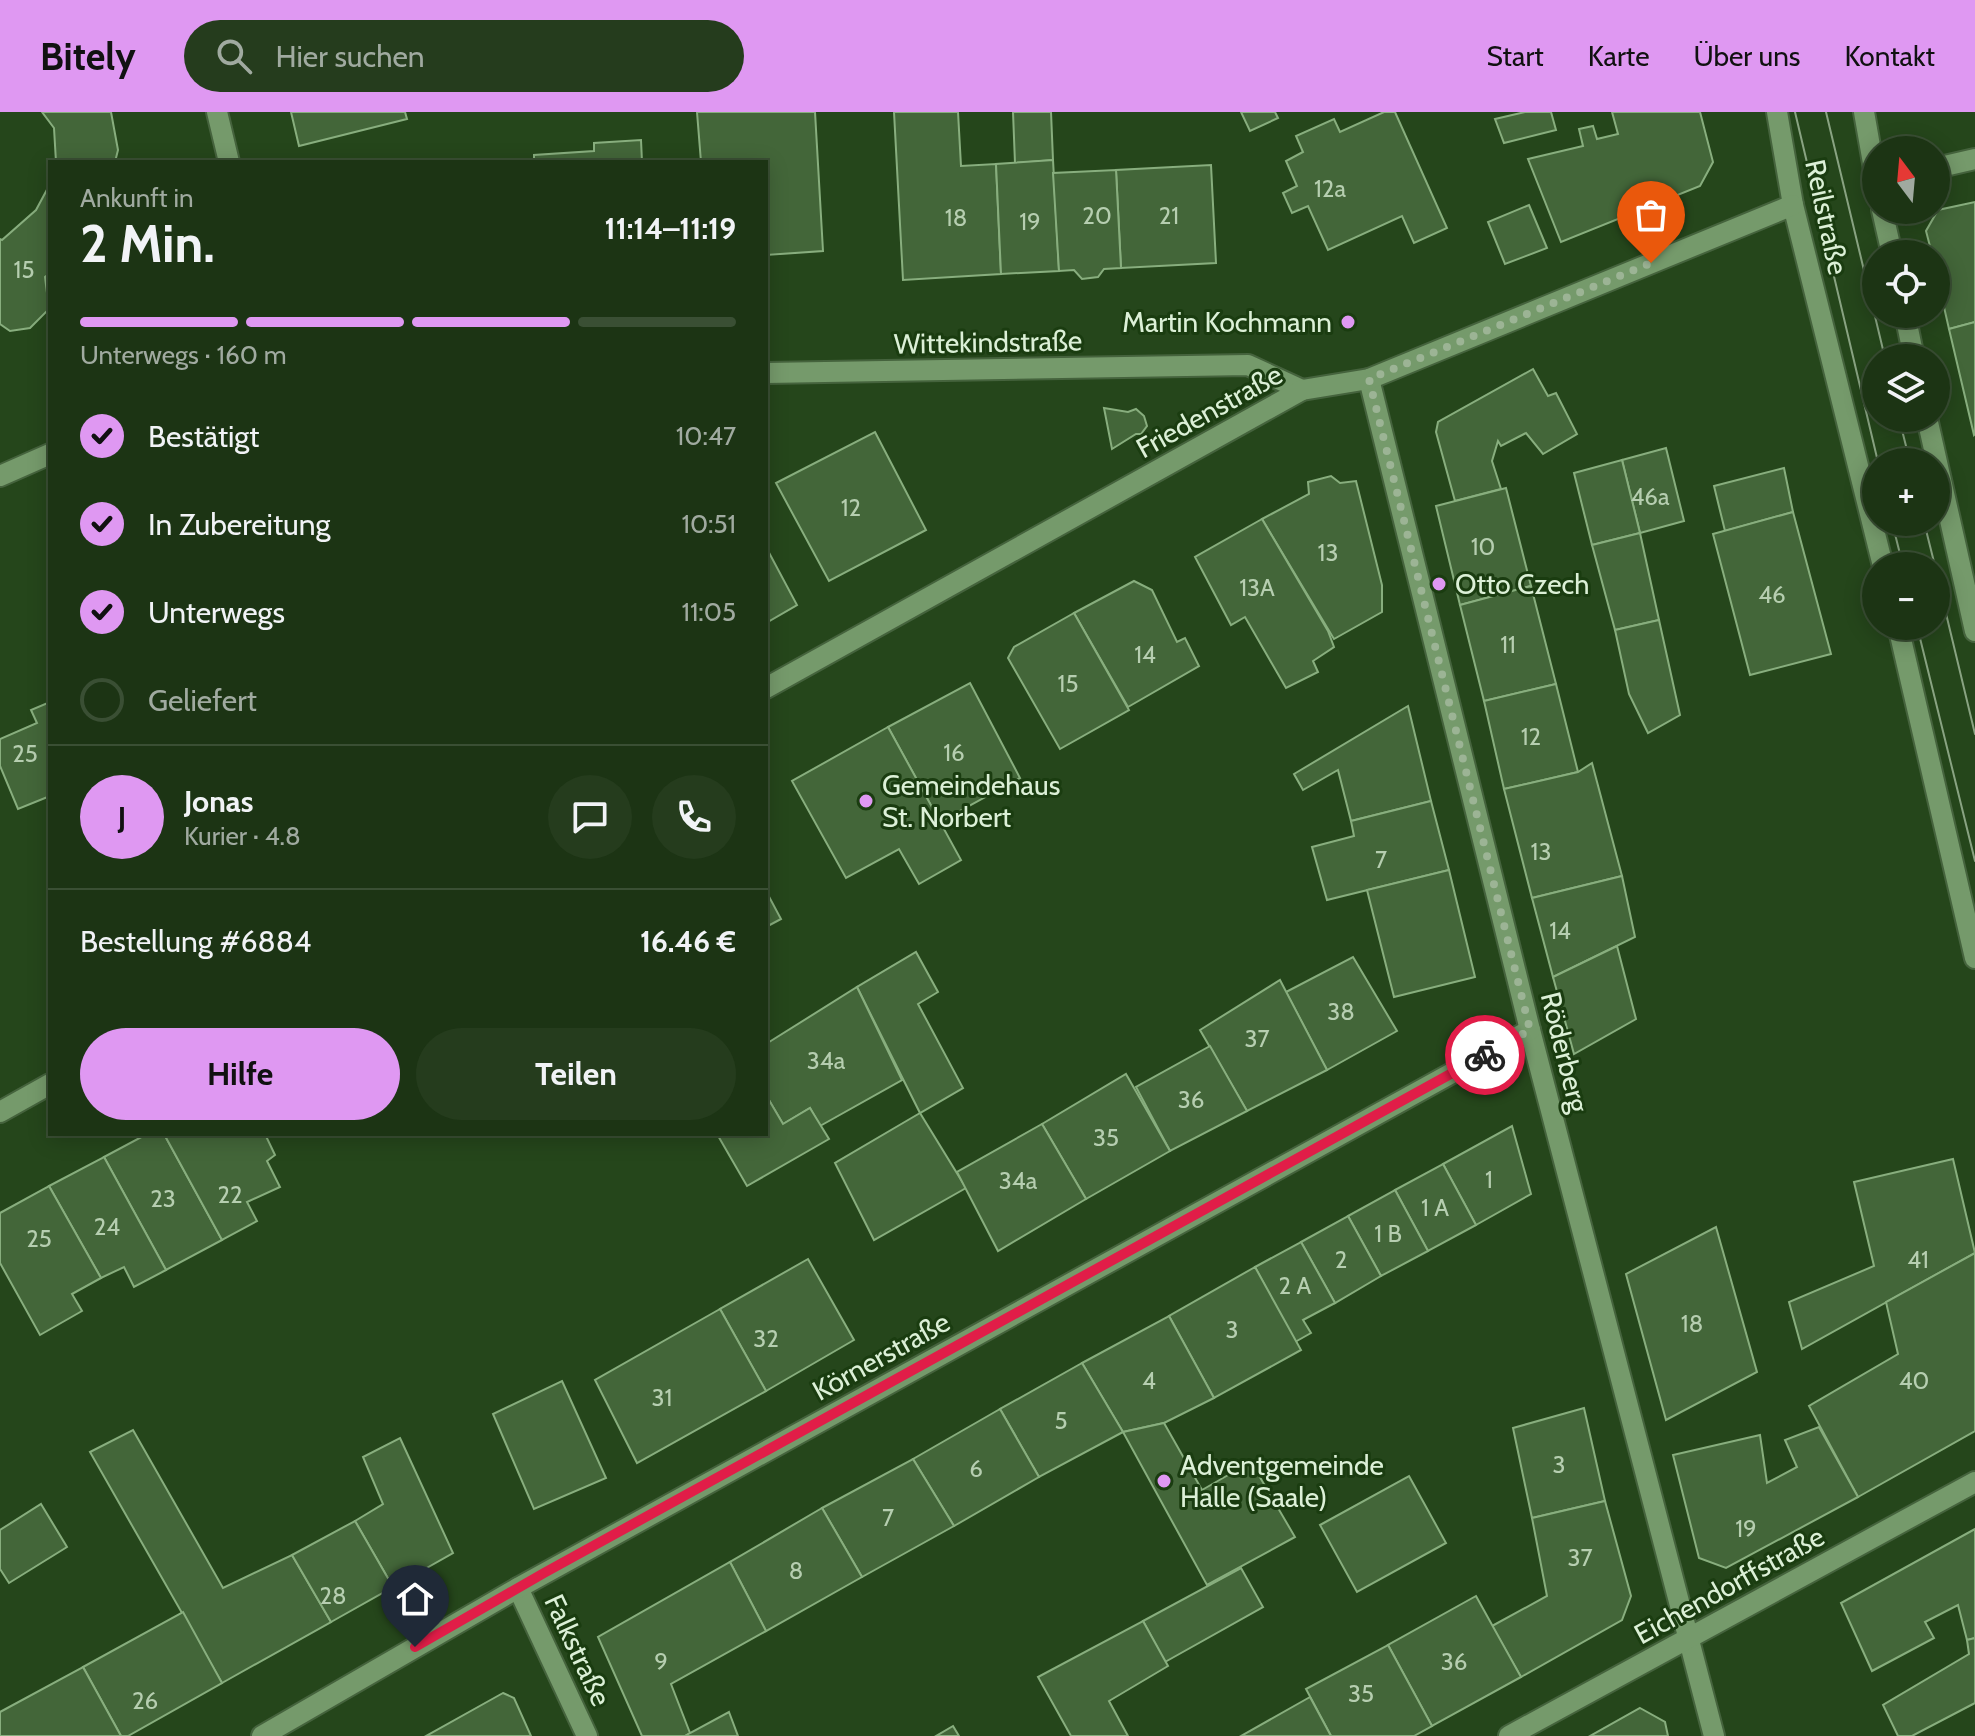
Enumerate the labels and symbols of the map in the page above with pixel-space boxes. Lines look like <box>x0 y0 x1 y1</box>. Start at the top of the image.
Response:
north arrow <box>1862 136 1950 224</box>
street label: Reilstraße <box>1798 156 1856 278</box>
house number: 12a <box>1314 174 1346 203</box>
pin <box>1617 181 1685 263</box>
house number: 20 <box>1082 201 1112 230</box>
house number: 21 <box>1159 201 1179 230</box>
house number: 18 <box>945 203 967 232</box>
house number: 19 <box>1019 207 1041 236</box>
house number: 15 <box>14 255 34 284</box>
place label: Martin Kochmann <box>1122 305 1332 339</box>
marker: Martin Kochmann <box>1339 313 1357 331</box>
street label: Wittekindstraße <box>893 323 1083 361</box>
street label: Friedenstraße <box>1130 357 1288 465</box>
house number: 46a <box>1630 482 1670 511</box>
house number: 12 <box>841 493 861 522</box>
house number: 10 <box>1471 532 1495 561</box>
house number: 13 <box>1318 538 1338 567</box>
place label: Otto Czech <box>1455 567 1589 601</box>
house number: 13A <box>1239 573 1275 602</box>
marker: Otto Czech <box>1430 575 1448 593</box>
house number: 46 <box>1758 580 1786 609</box>
house number: 11 <box>1500 630 1516 659</box>
house number: 14 <box>1134 640 1156 669</box>
house number: 15 <box>1058 669 1078 698</box>
house number: 12 <box>1521 722 1541 751</box>
house number: 16 <box>943 738 965 767</box>
house number: 25 <box>12 739 38 768</box>
place label: Gemeindehaus St. Norbert <box>882 768 1060 834</box>
marker: Gemeindehaus St. Norbert <box>857 792 875 810</box>
house number: 13 <box>1531 837 1551 866</box>
house number: 7 <box>1375 845 1387 874</box>
house number: 14 <box>1549 916 1571 945</box>
street label: Röderberg <box>1534 988 1597 1117</box>
house number: 38 <box>1327 997 1355 1026</box>
courier <box>1445 1015 1525 1095</box>
house number: 37 <box>1244 1024 1270 1053</box>
house number: 34a <box>807 1046 846 1075</box>
house number: 36 <box>1178 1085 1204 1114</box>
house number: 35 <box>1093 1123 1119 1152</box>
house number: 1 <box>1485 1165 1493 1194</box>
house number: 34a <box>999 1166 1038 1195</box>
house number: 22 <box>217 1180 243 1209</box>
house number: 23 <box>150 1184 176 1213</box>
house number: 1 A <box>1421 1193 1449 1222</box>
house number: 24 <box>94 1212 120 1241</box>
house number: 1 B <box>1374 1219 1402 1248</box>
house number: 25 <box>26 1224 52 1253</box>
house number: 2 <box>1335 1245 1347 1274</box>
house number: 41 <box>1907 1245 1929 1274</box>
house number: 2 A <box>1279 1271 1312 1300</box>
street label: Körnerstraße <box>807 1304 955 1408</box>
house number: 18 <box>1681 1309 1703 1338</box>
house number: 3 <box>1226 1315 1238 1344</box>
house number: 32 <box>753 1324 779 1353</box>
house number: 4 <box>1142 1366 1156 1395</box>
house number: 40 <box>1899 1366 1929 1395</box>
house number: 31 <box>652 1383 672 1412</box>
house number: 5 <box>1055 1406 1067 1435</box>
place label: Adventgemeinde Halle (Saale) <box>1180 1448 1384 1514</box>
house number: 3 <box>1553 1450 1565 1479</box>
house number: 6 <box>969 1454 983 1483</box>
marker: Adventgemeinde Halle (Saale) <box>1155 1472 1173 1490</box>
house number: 7 <box>882 1503 894 1532</box>
house number: 19 <box>1735 1514 1757 1543</box>
street label: Eichendorffstraße <box>1628 1519 1830 1651</box>
house number: 37 <box>1567 1543 1593 1572</box>
house number: 8 <box>789 1556 803 1585</box>
pin <box>381 1565 449 1647</box>
house number: 28 <box>319 1581 347 1610</box>
street label: Falkstraße <box>537 1589 619 1711</box>
house number: 9 <box>654 1647 668 1676</box>
house number: 36 <box>1441 1647 1467 1676</box>
house number: 35 <box>1348 1679 1374 1708</box>
house number: 26 <box>132 1686 158 1715</box>

